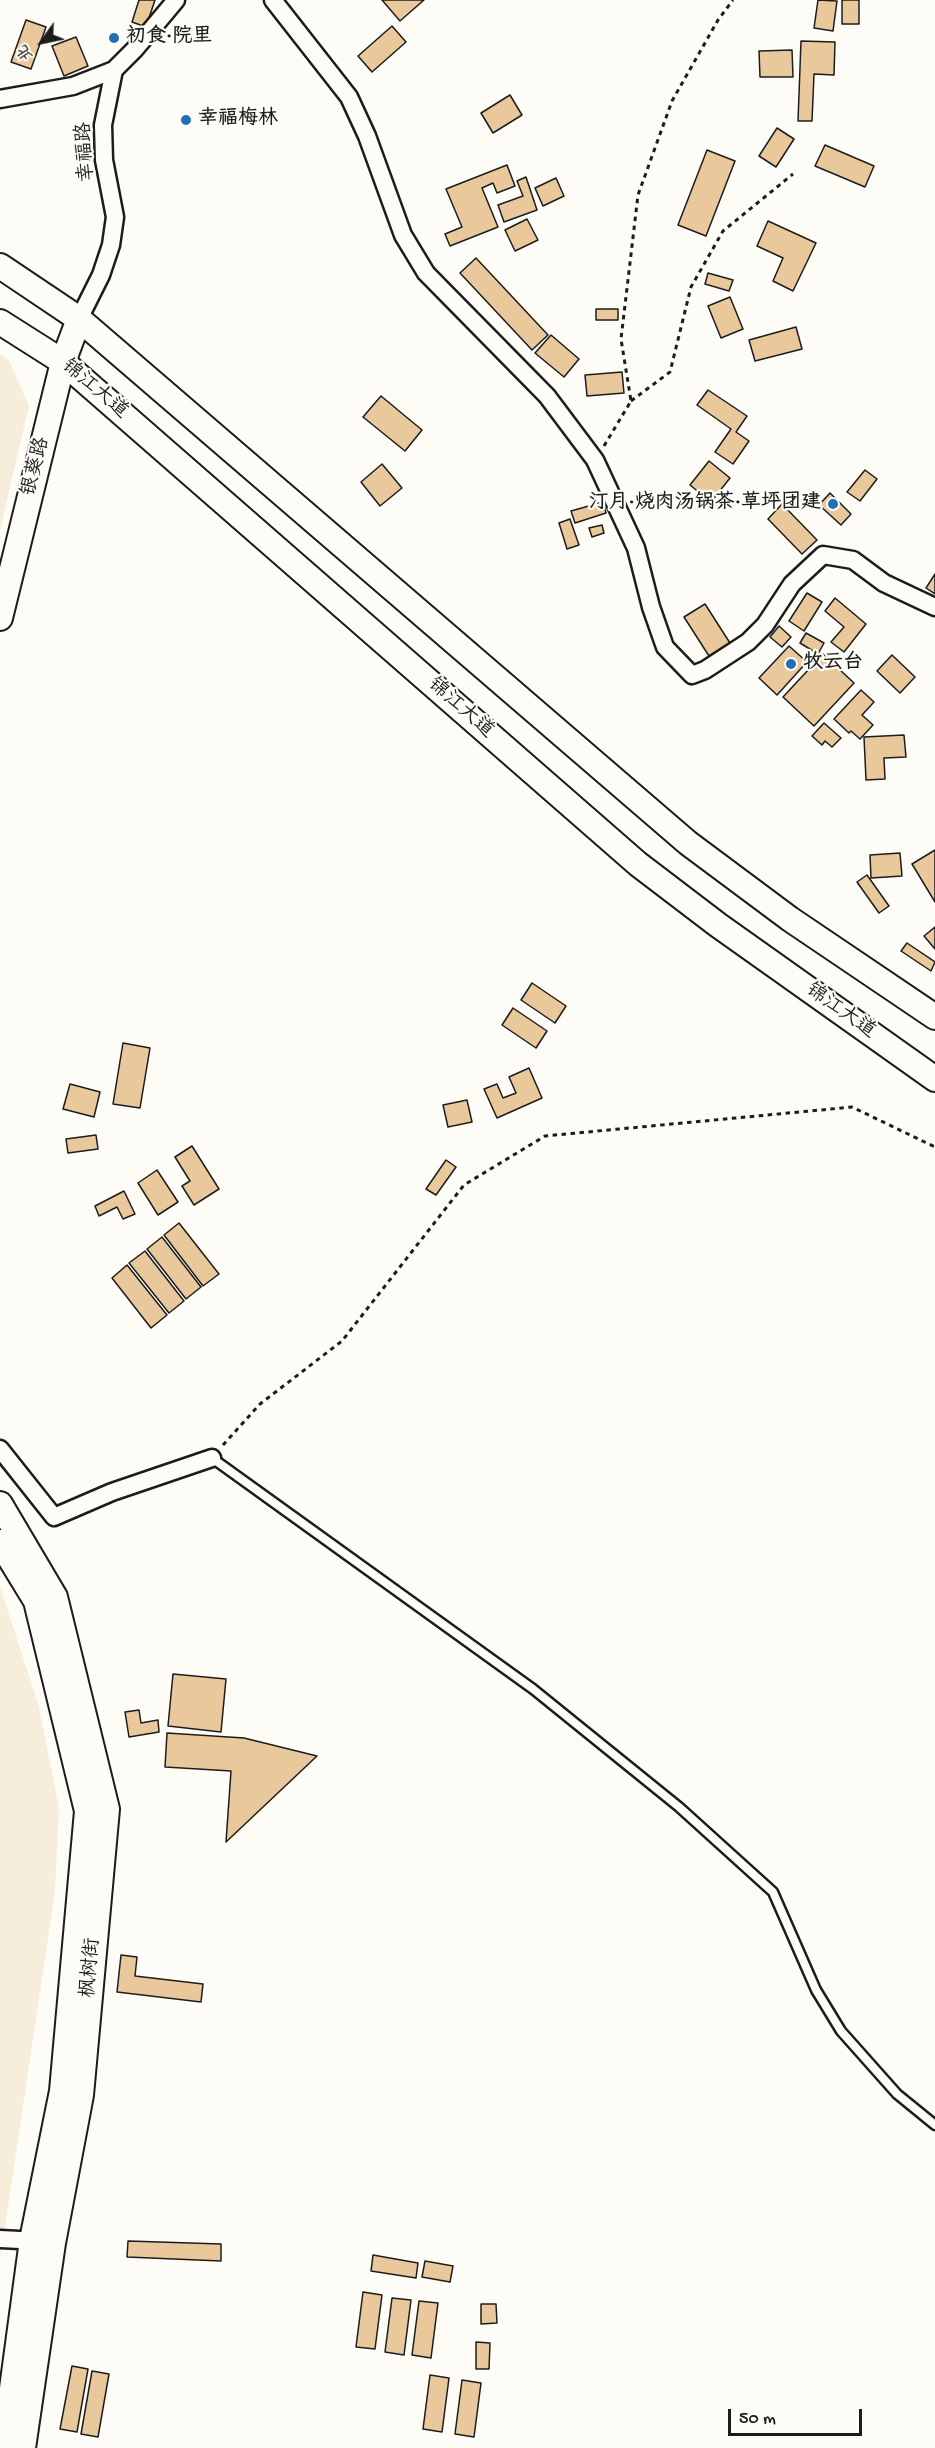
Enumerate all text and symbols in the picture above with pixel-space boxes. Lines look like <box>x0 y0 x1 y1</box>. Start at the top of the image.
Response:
north arrow <box>12 12 72 72</box>
place label: 初食·院里 <box>126 26 212 50</box>
marker: 初食·院里 <box>107 31 121 45</box>
text: 北 <box>14 40 39 64</box>
place label: 幸福梅林 <box>198 108 278 132</box>
marker: 幸福梅林 <box>179 113 193 127</box>
street label: 幸福路 <box>73 121 101 183</box>
street label: 锦江大道 <box>56 355 132 425</box>
street label: 银葵路 <box>18 435 56 499</box>
place label: 汀月·烧肉汤锅茶·草坪团建 <box>588 492 821 516</box>
marker: 汀月·烧肉汤锅茶·草坪团建 <box>826 497 840 511</box>
place label: 牧云台 <box>803 652 863 676</box>
marker: 牧云台 <box>784 657 798 671</box>
street label: 锦江大道 <box>422 674 498 744</box>
street label: 锦江大道 <box>800 979 880 1045</box>
street label: 枫树街 <box>77 1937 107 1999</box>
scale bar <box>731 2397 864 2435</box>
text: 50 m <box>739 2409 776 2430</box>

